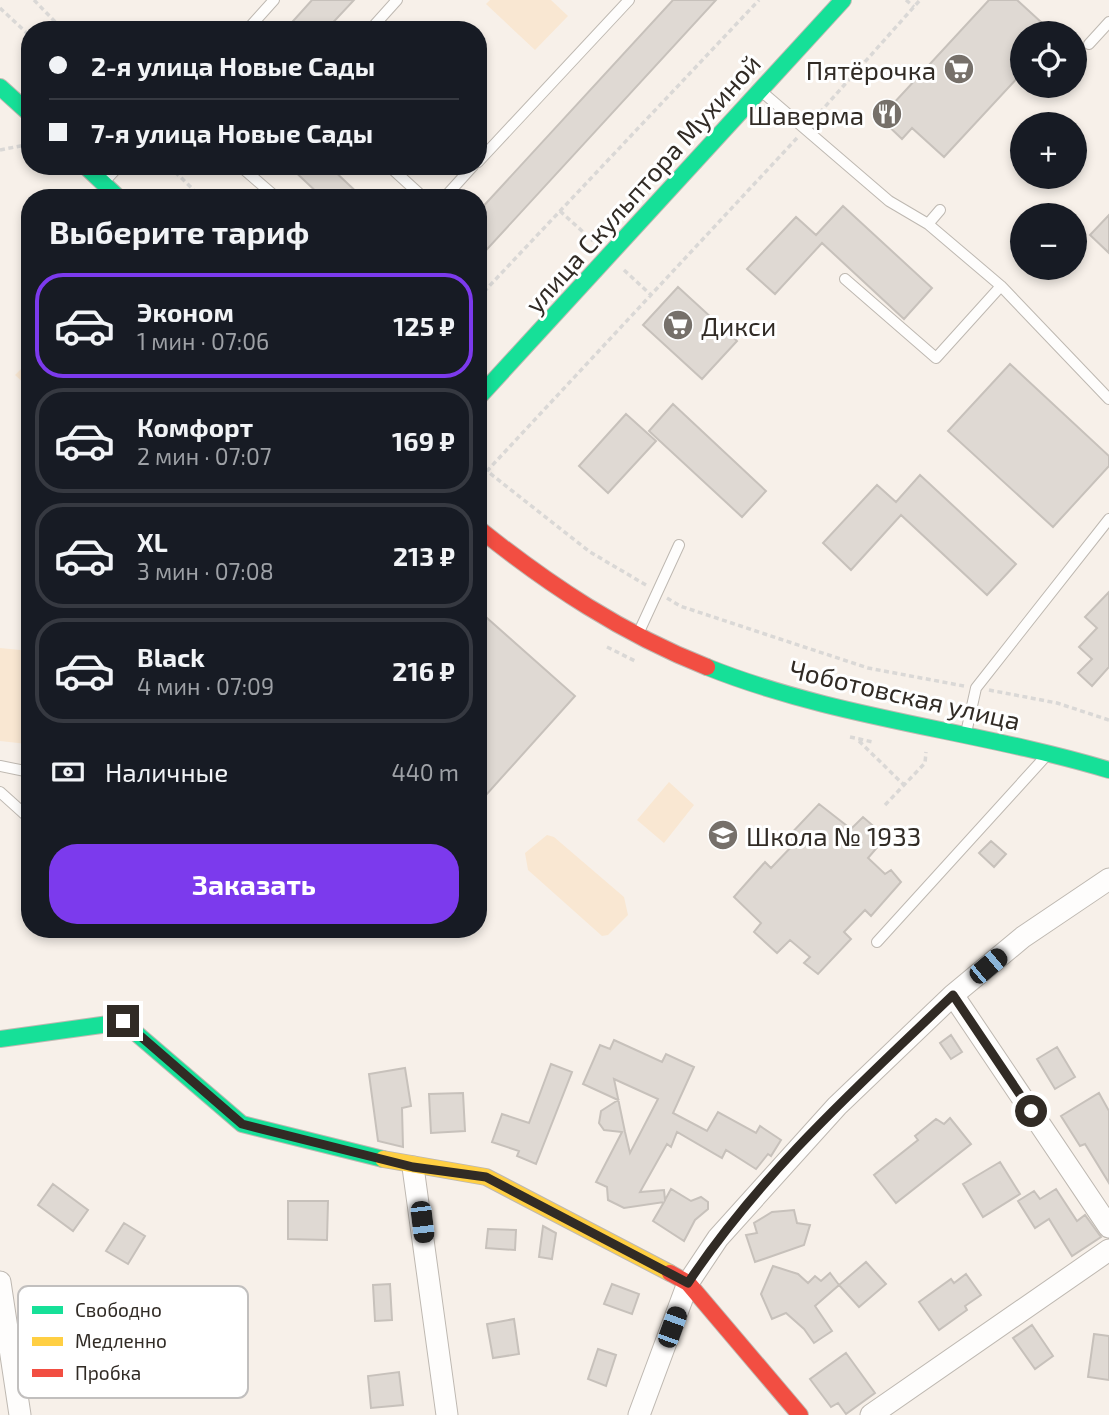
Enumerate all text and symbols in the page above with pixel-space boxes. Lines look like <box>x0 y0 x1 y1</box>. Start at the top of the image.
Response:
map controls <box>1010 21 1087 280</box>
button: locate <box>1010 21 1087 98</box>
street label: улица Скульптора Мухиной <box>518 48 767 319</box>
text: 2-я улица Новые Сады <box>91 50 375 81</box>
supermarket icon: Пятёрочка <box>942 52 976 86</box>
place label: Пятёрочка <box>806 54 936 85</box>
restaurant icon: Шаверма <box>870 97 904 131</box>
place label: Шаверма <box>748 99 864 130</box>
button: + <box>1010 112 1087 189</box>
text: 7-я улица Новые Сады <box>91 117 373 148</box>
button: − <box>1010 203 1087 280</box>
text: Выберите тариф <box>49 212 309 250</box>
icon: car <box>53 294 116 357</box>
text: Эконом <box>137 296 234 327</box>
supermarket icon: Дикси <box>661 308 695 342</box>
text: 125 ₽ <box>393 310 455 341</box>
place label: Дикси <box>701 310 776 341</box>
text: 1 мин · 07:06 <box>137 327 269 355</box>
icon: car <box>53 409 116 472</box>
text: Комфорт <box>137 411 253 442</box>
text: 169 ₽ <box>392 425 455 456</box>
text: 2 мин · 07:07 <box>137 442 272 470</box>
icon: car <box>53 524 116 587</box>
text: XL <box>137 526 168 557</box>
text: 213 ₽ <box>393 540 455 571</box>
text: 3 мин · 07:08 <box>137 557 274 585</box>
icon: car <box>53 639 116 702</box>
text: Black <box>137 641 205 672</box>
street label: Чоботовская улица <box>786 652 1023 737</box>
text: 216 ₽ <box>392 655 455 686</box>
text: 4 мин · 07:09 <box>137 672 274 700</box>
icon: cash <box>49 753 87 791</box>
text: Наличные <box>105 756 228 787</box>
text: 440 m <box>392 758 459 786</box>
school or university icon: Школа № 1933 <box>706 818 740 852</box>
place label: Школа № 1933 <box>746 820 921 851</box>
button: Заказать <box>49 844 459 924</box>
car <box>966 944 1011 988</box>
route end <box>107 1005 139 1037</box>
route start <box>1015 1095 1047 1127</box>
car <box>410 1200 435 1244</box>
legend <box>18 1286 248 1398</box>
text: Свободно <box>75 1298 162 1321</box>
car <box>655 1304 690 1350</box>
text: Медленно <box>75 1329 167 1352</box>
text: Пробка <box>75 1361 141 1384</box>

